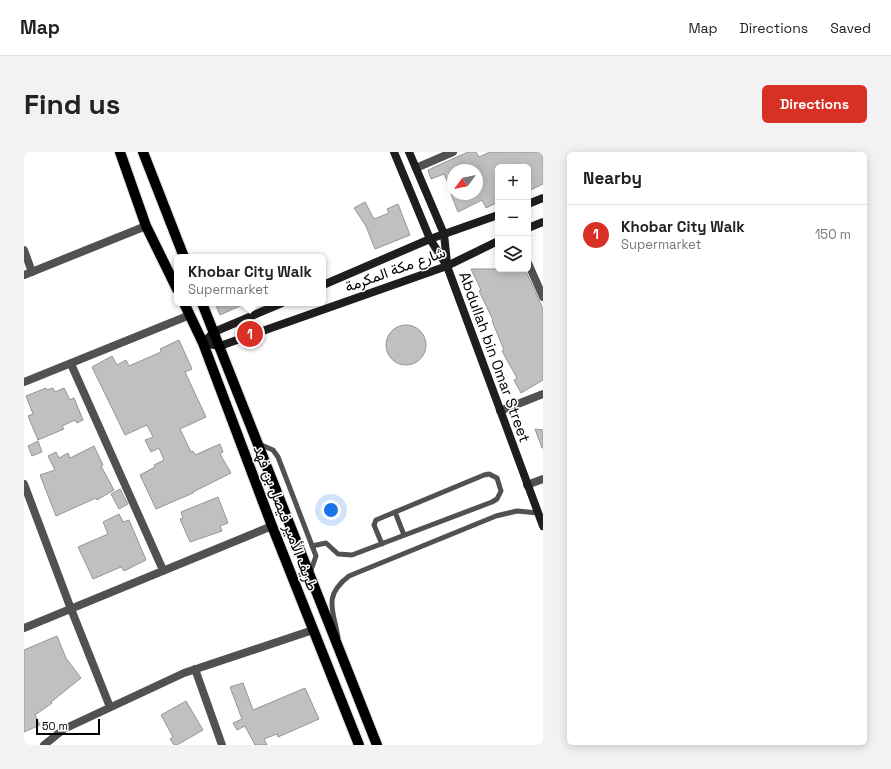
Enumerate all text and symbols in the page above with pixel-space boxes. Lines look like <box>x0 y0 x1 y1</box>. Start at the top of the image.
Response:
text: Map <box>20 15 60 40</box>
text: Map <box>688 19 718 37</box>
text: Directions <box>740 19 808 37</box>
text: Saved <box>830 19 871 37</box>
button: Directions <box>762 85 867 123</box>
text: Find us <box>24 86 121 122</box>
north arrow <box>447 164 483 200</box>
map controls <box>495 164 531 272</box>
button: + <box>495 164 531 200</box>
text: Nearby <box>583 167 642 189</box>
button: − <box>495 200 531 236</box>
text: Khobar City Walk <box>621 217 745 236</box>
text: 1 <box>593 226 599 243</box>
text: 150 m <box>815 226 851 243</box>
button: layers <box>495 236 531 272</box>
text: Supermarket <box>621 236 702 253</box>
street label: شارع مكة المكرمة <box>342 242 449 298</box>
popup <box>174 254 326 306</box>
text: Khobar City Walk <box>188 262 312 281</box>
street label: Abdullah bin Omar Street <box>455 269 535 445</box>
text: Supermarket <box>188 281 269 298</box>
pin: 1 <box>237 319 263 349</box>
street label: طريف الأمير فيصل بن فهد <box>249 443 323 594</box>
your location <box>321 500 341 520</box>
scale bar <box>36 717 100 736</box>
text: 50 m <box>42 719 68 733</box>

